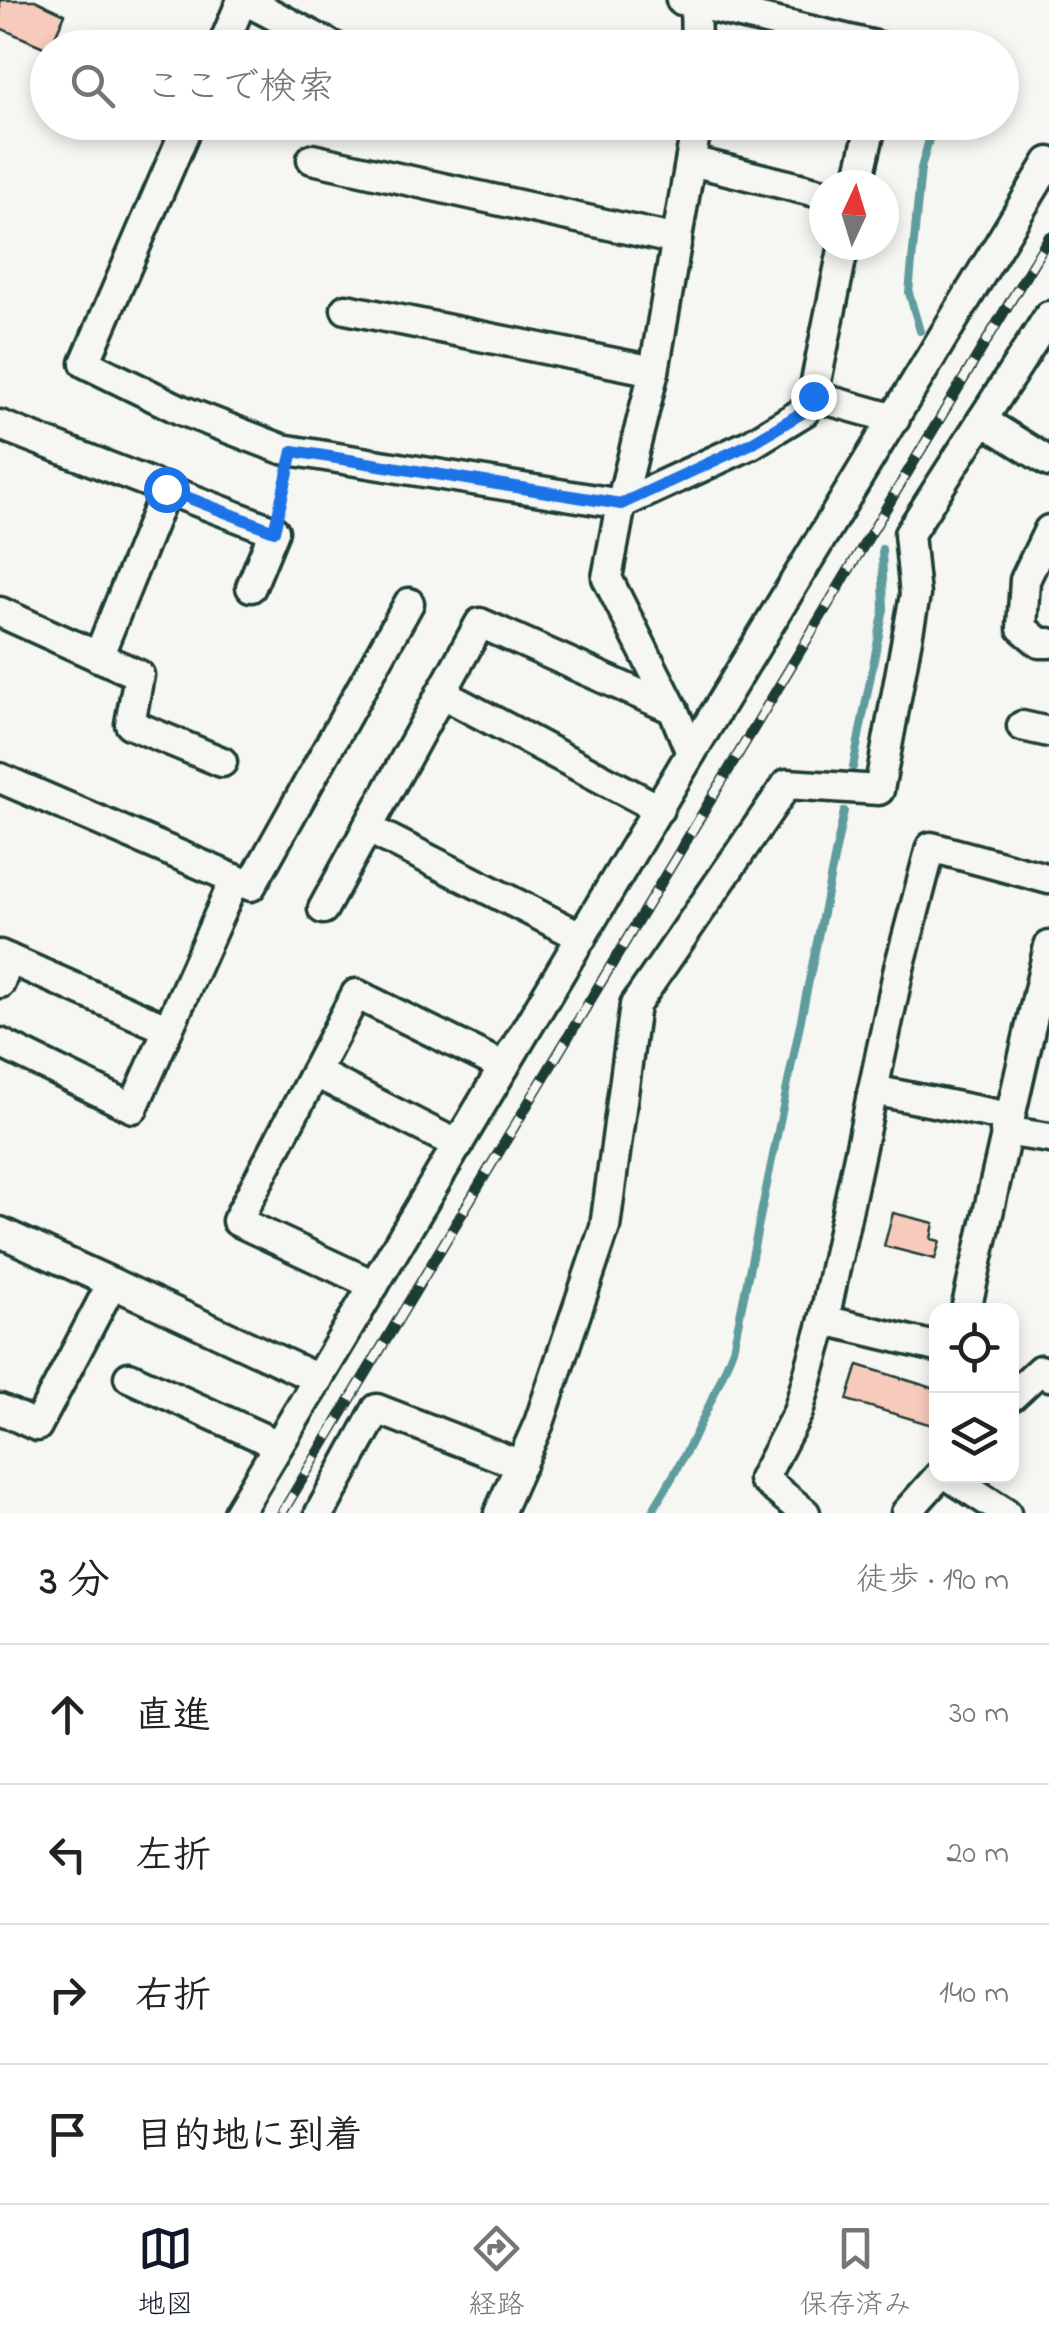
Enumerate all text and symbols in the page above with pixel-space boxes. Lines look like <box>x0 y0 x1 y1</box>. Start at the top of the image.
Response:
search box <box>30 30 1019 140</box>
icon: search <box>65 58 120 113</box>
text: ここで検索 <box>145 61 335 117</box>
north arrow <box>809 170 899 260</box>
route end <box>791 374 837 420</box>
route start <box>144 467 190 513</box>
map controls <box>929 1303 1019 1483</box>
button: locate <box>929 1303 1019 1393</box>
button: layers <box>929 1393 1019 1483</box>
text: 3 分 <box>40 1552 110 1613</box>
text: 徒歩 · 190 m <box>856 1558 1009 1605</box>
icon: ahead <box>40 1687 95 1742</box>
text: 直進 <box>135 1690 211 1746</box>
text: 30 m <box>949 1691 1009 1738</box>
icon: left <box>40 1827 95 1882</box>
text: 左折 <box>135 1830 211 1886</box>
text: 20 m <box>946 1831 1009 1878</box>
icon: right <box>40 1967 95 2022</box>
text: 右折 <box>135 1970 211 2026</box>
text: 140 m <box>939 1971 1009 2018</box>
icon: arrive <box>40 2107 95 2162</box>
text: 目的地に到着 <box>135 2110 363 2166</box>
tab: 地図 <box>137 2221 194 2327</box>
tab: 経路 <box>468 2221 525 2327</box>
tab: 保存済み <box>799 2221 912 2327</box>

